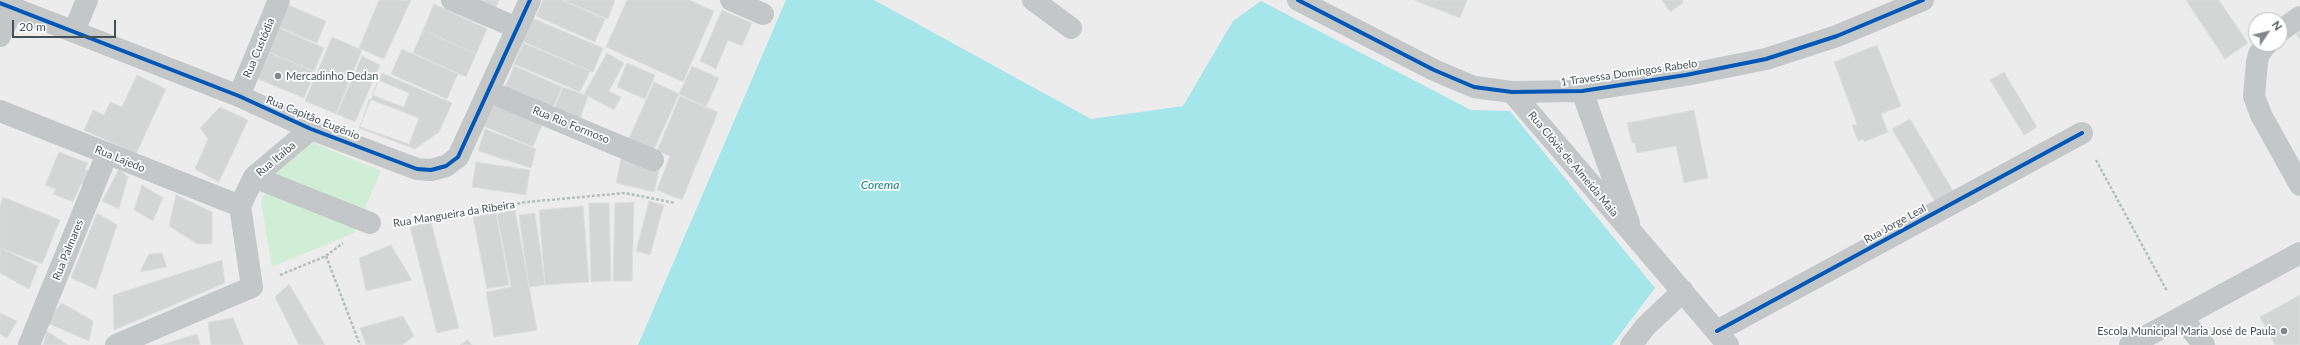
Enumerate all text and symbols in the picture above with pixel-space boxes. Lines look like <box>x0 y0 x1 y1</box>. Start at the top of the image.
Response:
scale bar <box>14 12 118 38</box>
north arrow <box>2248 12 2288 52</box>
street label: Rua Custódia <box>240 16 278 80</box>
text: N <box>2270 18 2285 33</box>
text: 20 m <box>19 19 46 34</box>
street label: 1 Travessa Domingos Rabelo <box>1560 57 1698 89</box>
place label: Mercadinho Dedan <box>286 69 378 83</box>
marker: Mercadinho Dedan <box>273 71 283 81</box>
street label: Rua Capitão Eugênio <box>264 93 362 143</box>
street label: Rua Rio Formoso <box>531 104 611 146</box>
street label: Rua Clóvis de Almeida Maia <box>1525 109 1621 219</box>
street label: Rua Itaiba <box>253 139 299 179</box>
street label: Rua Lajedo <box>93 143 147 175</box>
water label: Corema <box>861 178 899 192</box>
street label: Rua Mangueira da Ribeira <box>392 198 516 230</box>
street label: Rua Jorge Leal <box>1862 201 1928 247</box>
street label: Rua Palmares <box>50 218 86 282</box>
place label: Escola Municipal Maria José de Paula <box>2097 324 2276 338</box>
marker: Escola Municipal Maria José de Paula <box>2279 326 2289 336</box>

